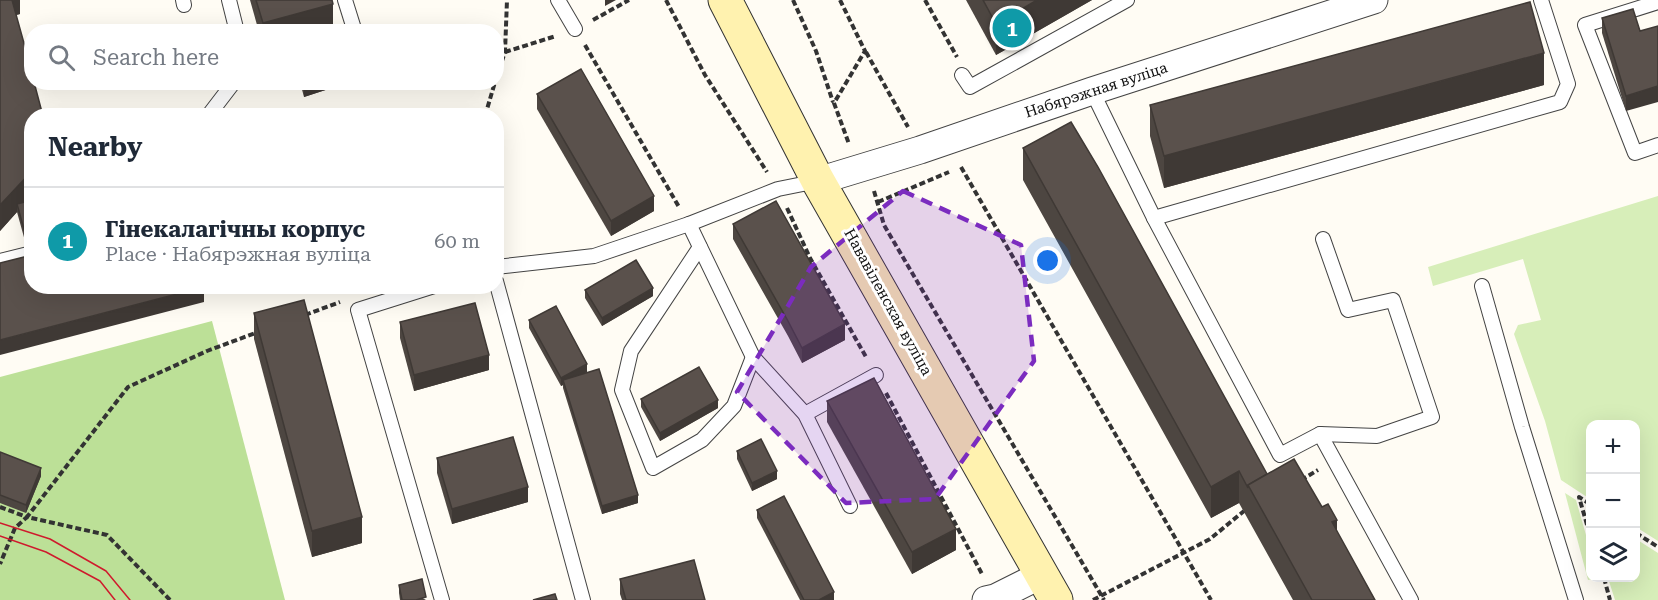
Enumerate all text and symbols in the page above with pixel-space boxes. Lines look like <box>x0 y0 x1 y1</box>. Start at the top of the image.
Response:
pin: 1 <box>992 6 1032 51</box>
search box <box>24 24 504 90</box>
icon: search <box>45 41 78 74</box>
text: Search here <box>93 45 219 70</box>
street label: Набярэжная вуліца <box>1022 58 1170 122</box>
text: Nearby <box>48 132 142 162</box>
text: Гінекалагічны корпус <box>105 217 365 242</box>
street label: Нававіленская вуліца <box>840 226 936 378</box>
text: 1 <box>62 229 73 253</box>
text: 60 m <box>434 229 480 253</box>
text: Place · Набярэжная вуліца <box>105 242 371 266</box>
your location <box>1033 246 1062 275</box>
map controls <box>1586 420 1640 582</box>
button: + <box>1586 420 1640 474</box>
button: − <box>1586 474 1640 528</box>
button: layers <box>1586 528 1640 582</box>

